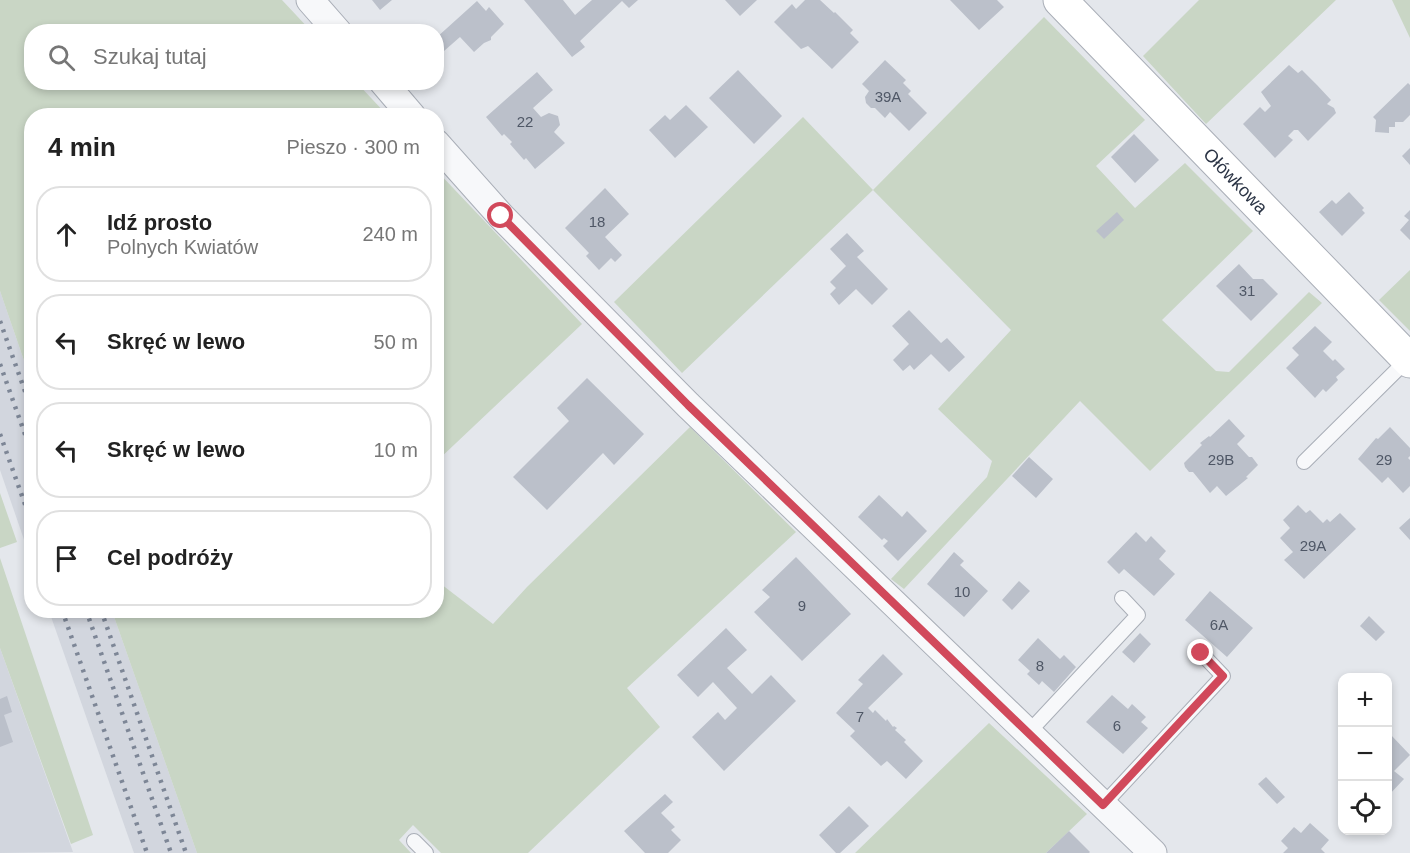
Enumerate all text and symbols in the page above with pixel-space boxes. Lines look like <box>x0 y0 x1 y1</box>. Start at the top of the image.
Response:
search box <box>24 24 444 90</box>
icon: search <box>45 41 78 74</box>
text: Szukaj tutaj <box>93 44 207 69</box>
house number: 39A <box>875 88 901 105</box>
house number: 22 <box>517 113 533 130</box>
text: 4 min <box>48 132 116 162</box>
text: Pieszo · 300 m <box>287 136 420 158</box>
street label: Ołówkowa <box>1199 144 1272 218</box>
route start <box>487 202 513 228</box>
text: Idź prosto <box>107 210 212 235</box>
house number: 18 <box>589 213 605 230</box>
icon: ahead <box>50 218 83 251</box>
text: 240 m <box>362 223 418 245</box>
text: Polnych Kwiatów <box>107 236 258 258</box>
house number: 31 <box>1239 282 1255 299</box>
icon: left <box>50 326 83 359</box>
text: Skręć w lewo <box>107 329 245 354</box>
text: 50 m <box>374 331 418 353</box>
icon: left <box>50 434 83 467</box>
text: Skręć w lewo <box>107 437 245 462</box>
text: 10 m <box>374 439 418 461</box>
house number: 29B <box>1208 451 1234 468</box>
house number: 29 <box>1376 451 1392 468</box>
house number: 29A <box>1300 537 1326 554</box>
icon: arrive <box>50 542 83 575</box>
text: Cel podróży <box>107 545 233 570</box>
house number: 10 <box>954 583 970 600</box>
house number: 9 <box>798 597 806 614</box>
house number: 6A <box>1210 616 1228 633</box>
route end <box>1187 639 1213 665</box>
house number: 8 <box>1036 657 1044 674</box>
map controls <box>1338 673 1392 835</box>
button: + <box>1338 673 1392 727</box>
house number: 7 <box>856 708 864 725</box>
house number: 6 <box>1113 717 1121 734</box>
button: − <box>1338 727 1392 781</box>
button: locate <box>1338 781 1392 835</box>

